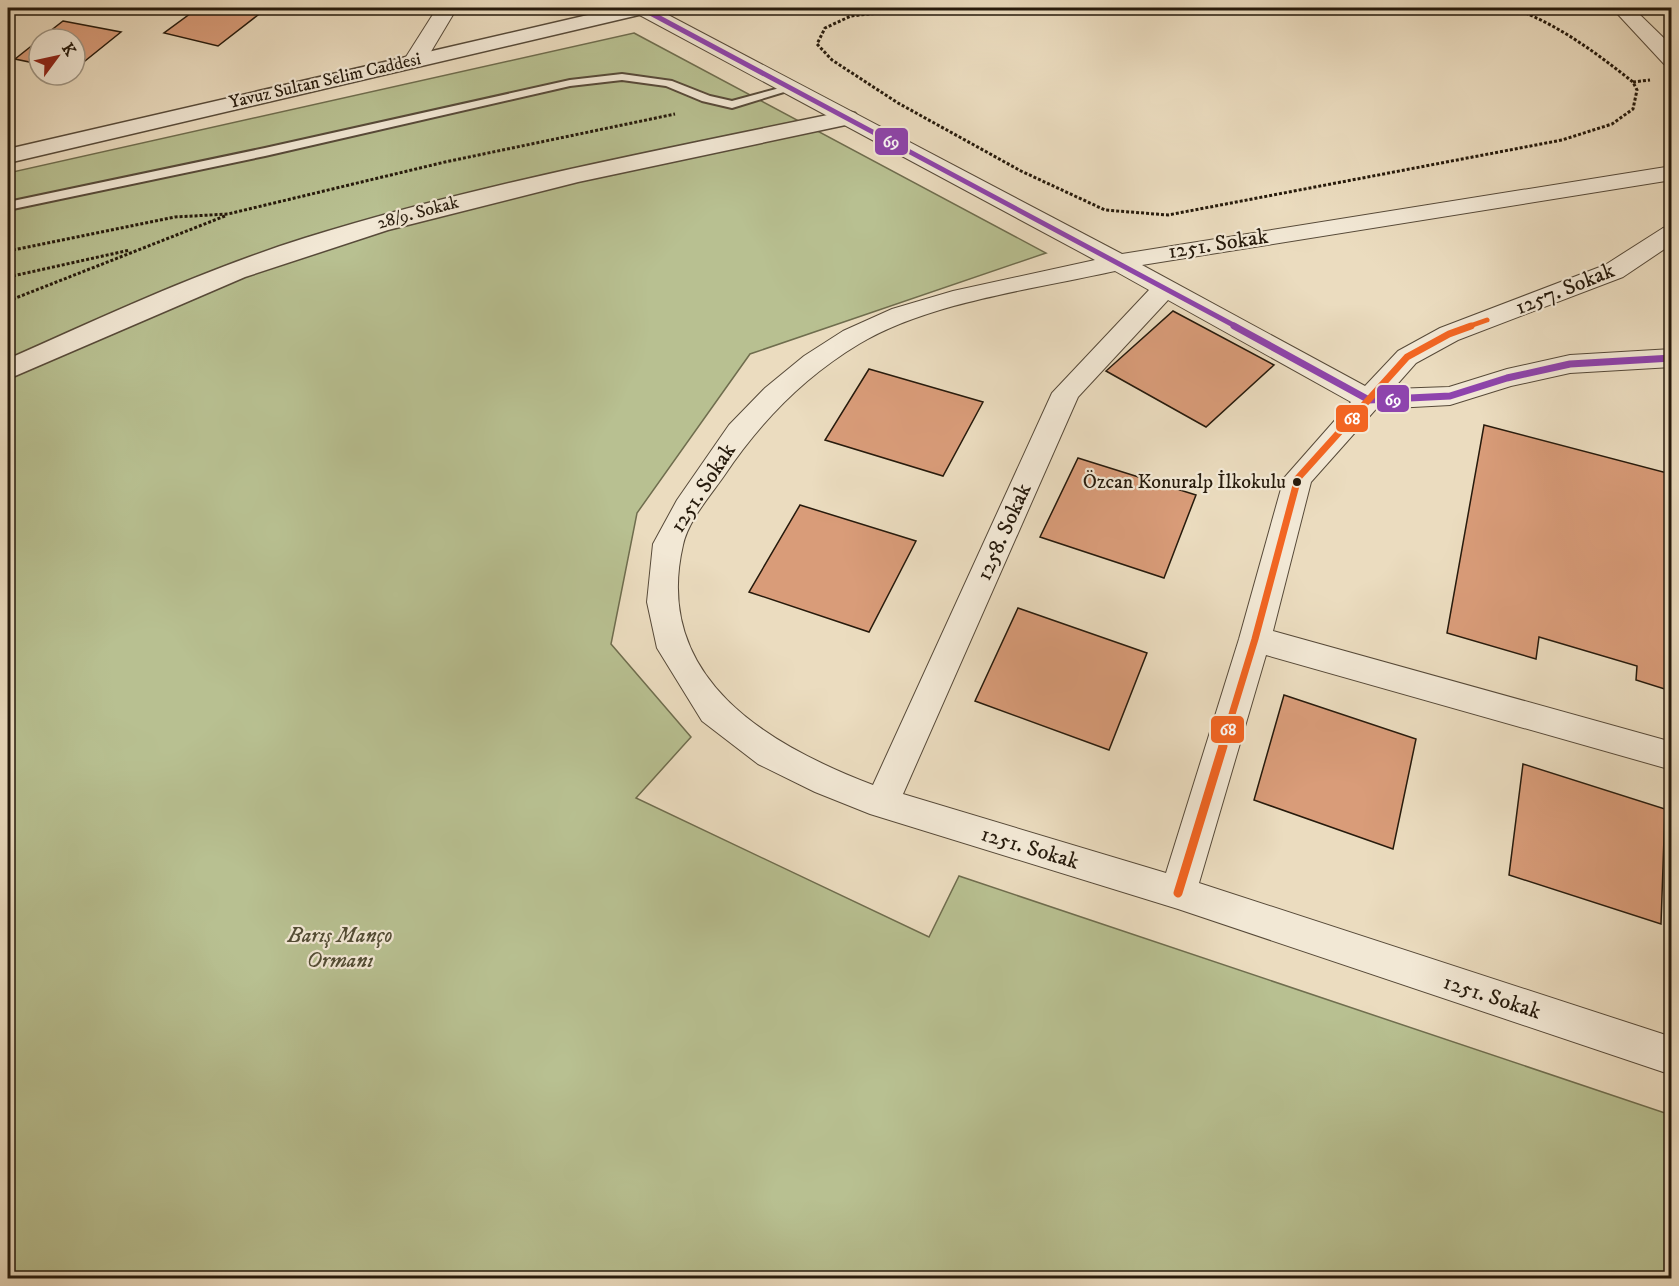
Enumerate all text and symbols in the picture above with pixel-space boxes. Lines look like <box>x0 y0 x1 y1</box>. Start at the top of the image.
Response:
north arrow <box>27 27 87 87</box>
text: K <box>57 39 81 60</box>
street label: Yavuz Sultan Selim Caddesi <box>227 48 423 114</box>
line badge: 69 <box>874 127 909 156</box>
text: 69 <box>883 132 899 152</box>
street label: 28/9. Sokak <box>375 192 461 234</box>
street label: 1251. Sokak <box>1166 223 1270 265</box>
street label: 1257. Sokak <box>1512 257 1619 321</box>
line badge: 69 <box>1376 384 1410 413</box>
text: 69 <box>1385 390 1401 410</box>
line badge: 68 <box>1335 404 1369 433</box>
text: 68 <box>1344 409 1360 429</box>
street label: 1251. Sokak <box>664 438 742 538</box>
place label: Özcan Konuralp İlkokulu <box>1083 470 1286 495</box>
marker: Özcan Konuralp İlkokulu <box>1291 476 1303 488</box>
street label: 1258. Sokak <box>971 479 1037 585</box>
line badge: 68 <box>1210 715 1245 744</box>
text: 68 <box>1220 720 1236 740</box>
street label: 1251. Sokak <box>978 820 1082 876</box>
park label: Barış Manço Ormanı <box>286 922 393 974</box>
street label: 1251. Sokak <box>1440 969 1544 1025</box>

